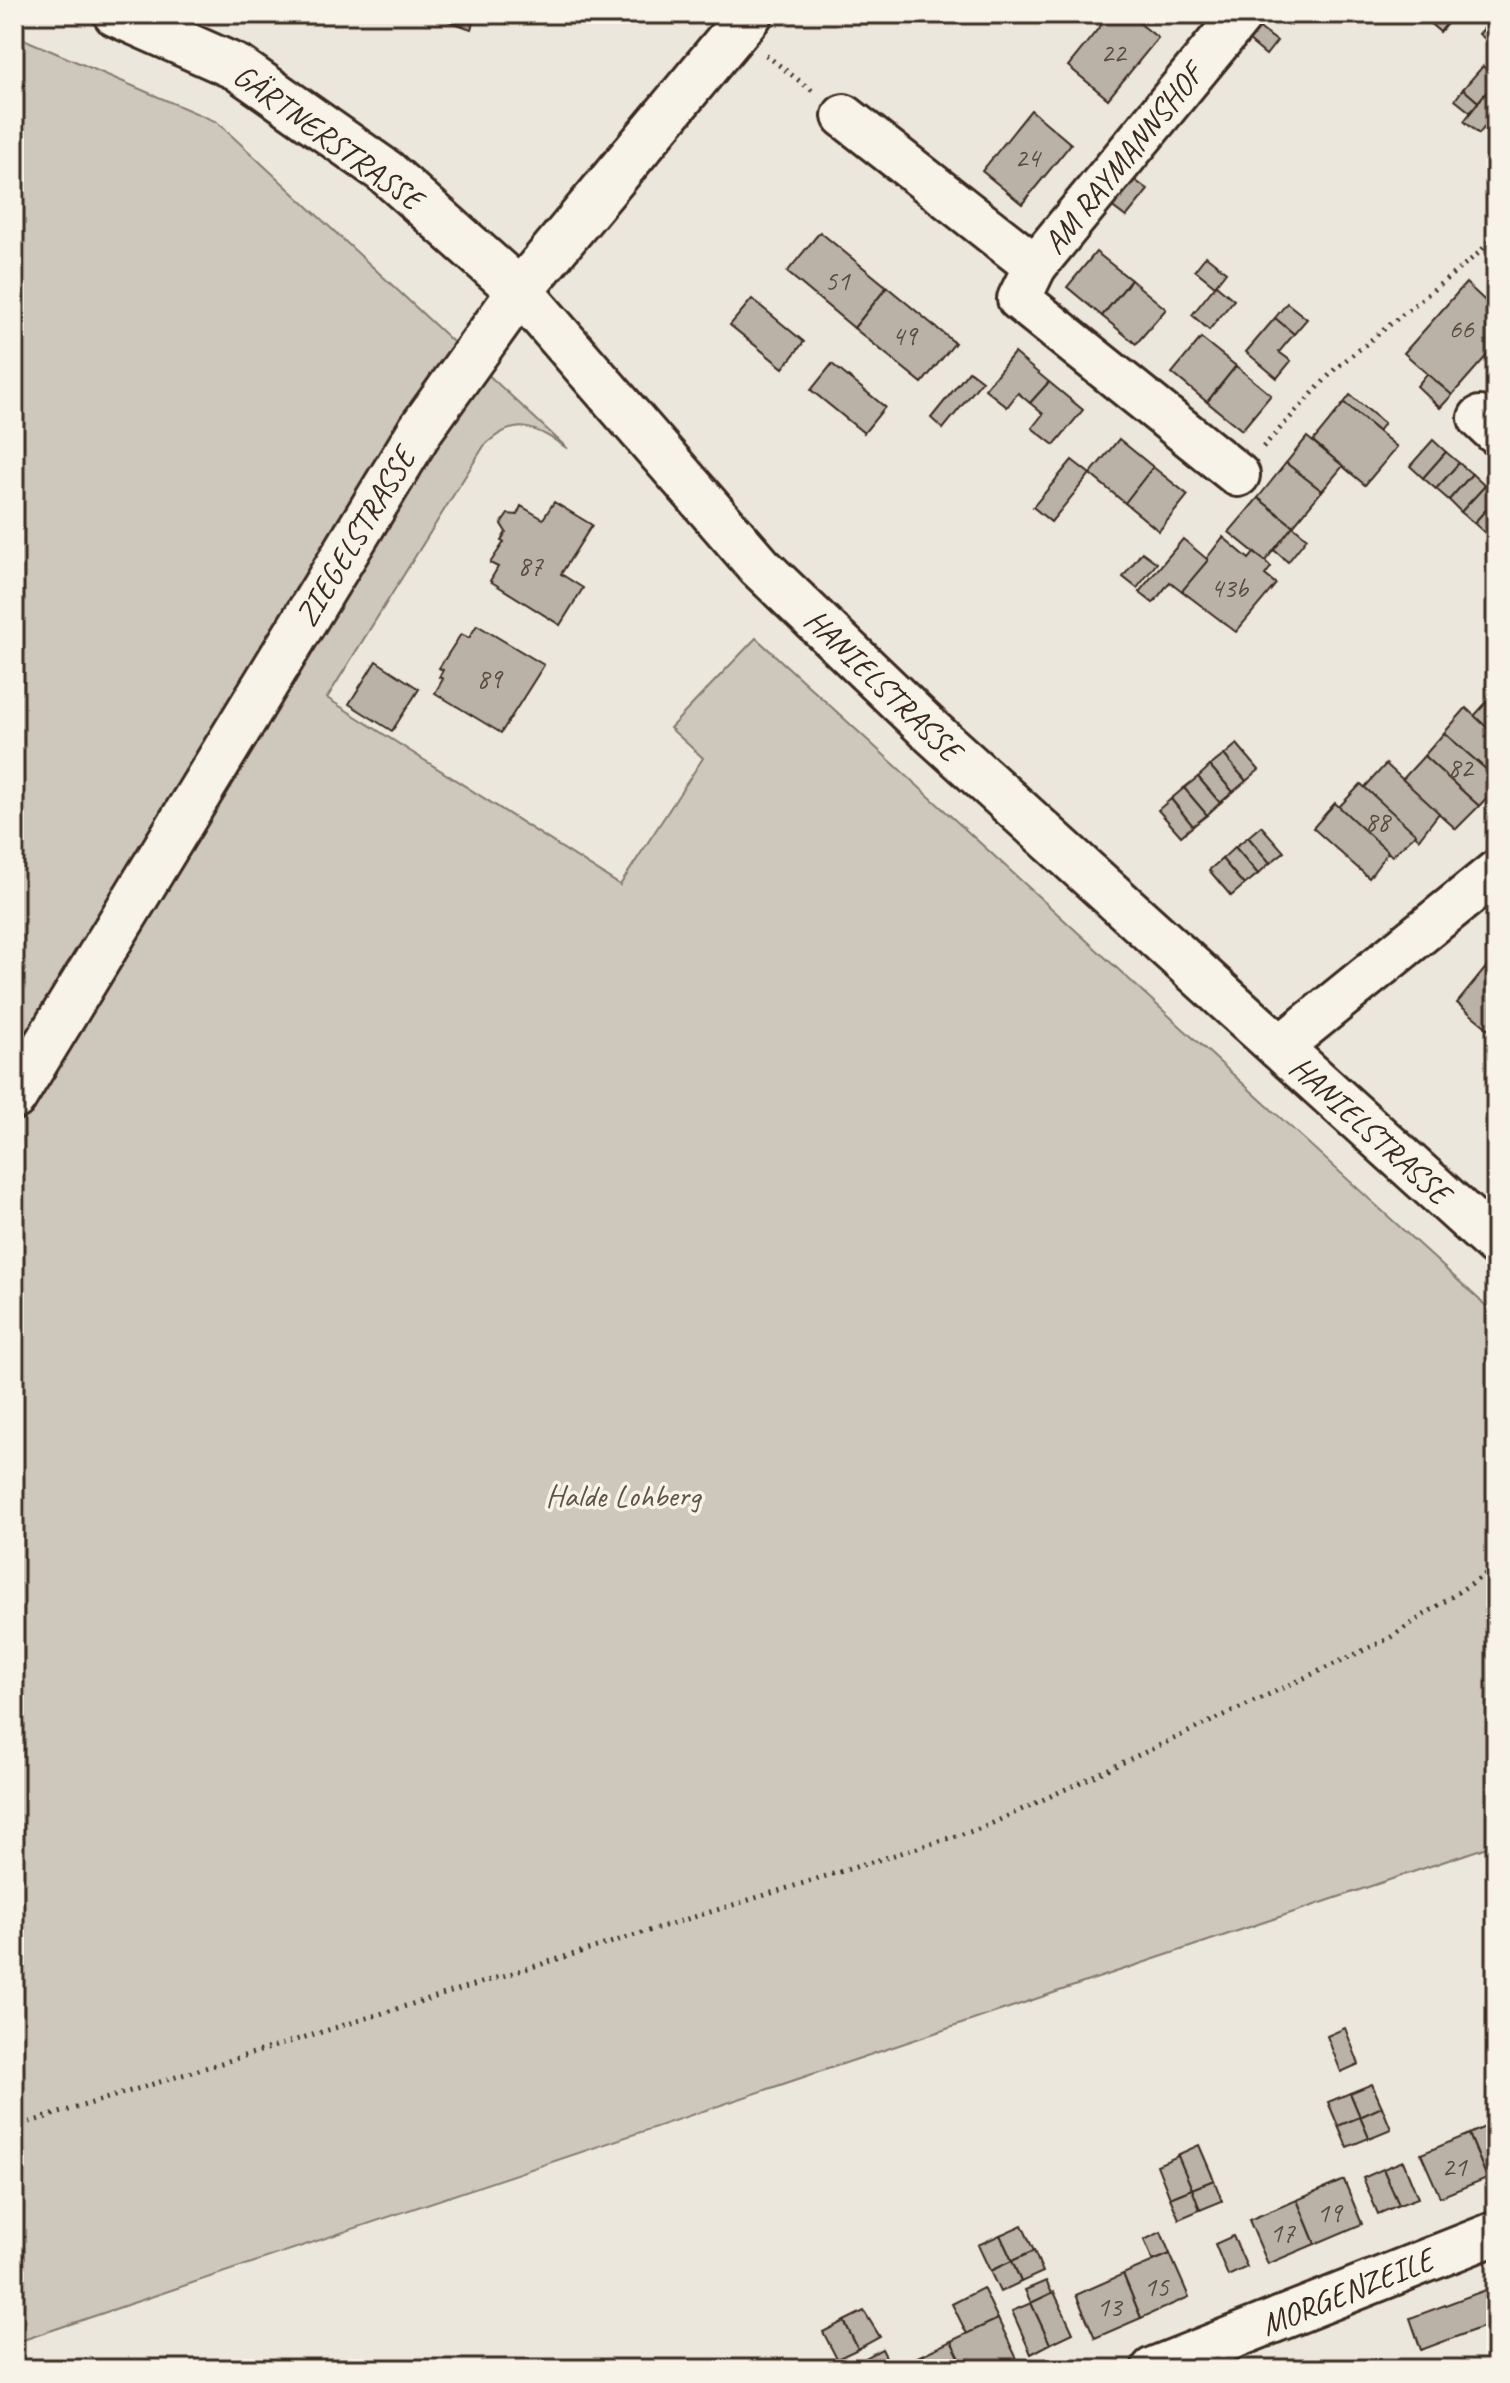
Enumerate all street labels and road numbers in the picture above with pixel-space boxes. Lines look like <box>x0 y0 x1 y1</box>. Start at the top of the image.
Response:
street label: AM RAYMANNSHOF <box>1034 52 1215 262</box>
street label: GÄRTNERSTRASSE <box>225 55 434 222</box>
street label: ZIEGELSTRASSE <box>286 436 427 634</box>
street label: HANIELSTRASSE <box>796 600 973 773</box>
street label: HANIELSTRASSE <box>1281 1047 1462 1216</box>
street label: MORGENZEILE <box>1255 2237 1443 2345</box>

